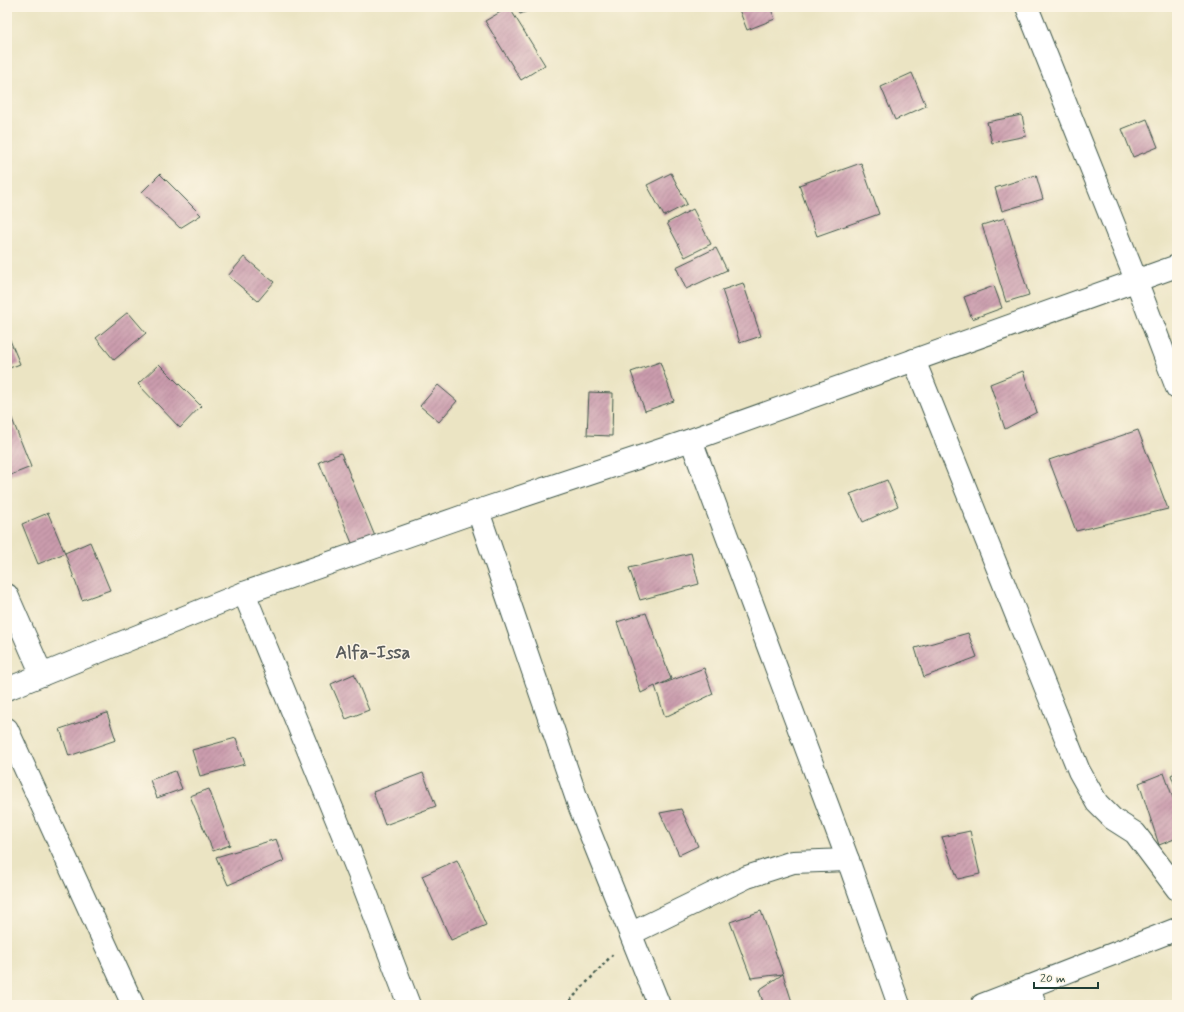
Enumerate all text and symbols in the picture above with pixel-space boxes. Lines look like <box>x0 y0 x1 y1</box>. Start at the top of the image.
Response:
district label: Alfa-Issa <box>336 641 411 665</box>
scale bar <box>1034 964 1098 990</box>
text: 20 m <box>1040 971 1066 987</box>

